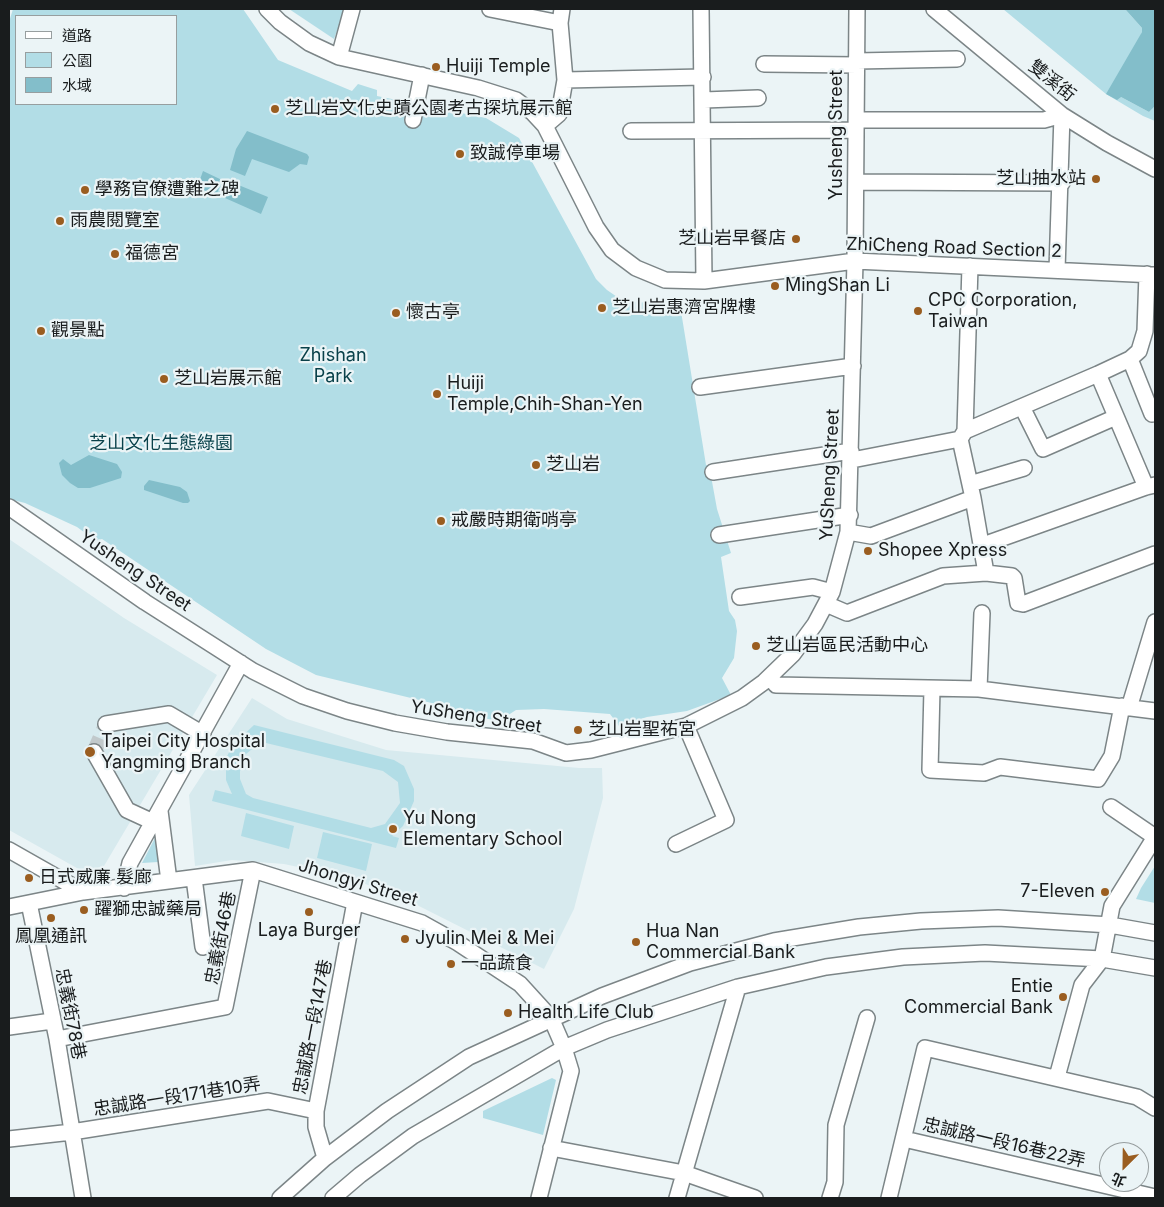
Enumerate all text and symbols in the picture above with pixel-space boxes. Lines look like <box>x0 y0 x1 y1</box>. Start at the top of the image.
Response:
legend <box>15 15 178 105</box>
text: 道路 <box>62 26 92 45</box>
text: 公園 <box>62 51 92 70</box>
place label: Huiji Temple <box>446 56 551 78</box>
street label: 雙溪街 <box>1024 56 1080 106</box>
marker: Huiji Temple <box>430 61 442 73</box>
street label: Yusheng Street <box>826 70 848 200</box>
text: 水域 <box>62 76 92 95</box>
place label: 芝山岩文化史蹟公園考古探坑展示館 <box>285 98 573 120</box>
marker: 芝山岩文化史蹟公園考古探坑展示館 <box>269 103 281 115</box>
place label: 致誠停車場 <box>470 143 560 165</box>
marker: 致誠停車場 <box>454 148 466 160</box>
place label: 芝山抽水站 <box>996 168 1086 190</box>
marker: 芝山抽水站 <box>1090 173 1102 185</box>
place label: 學務官僚遭難之碑 <box>95 179 239 201</box>
marker: 學務官僚遭難之碑 <box>79 184 91 196</box>
place label: 雨農閱覽室 <box>70 210 160 232</box>
marker: 雨農閱覽室 <box>54 215 66 227</box>
place label: 芝山岩早餐店 <box>678 228 786 250</box>
marker: 芝山岩早餐店 <box>790 233 802 245</box>
street label: ZhiCheng Road Section 2 <box>846 233 1062 263</box>
place label: 福德宮 <box>125 243 179 265</box>
marker: 福德宮 <box>109 248 121 260</box>
place label: MingShan Li <box>785 275 890 297</box>
marker: MingShan Li <box>769 280 781 292</box>
place label: CPC Corporation, Taiwan <box>928 290 1077 332</box>
place label: 芝山岩惠濟宮牌樓 <box>612 297 756 319</box>
place label: 懷古亭 <box>406 302 460 324</box>
marker: 芝山岩惠濟宮牌樓 <box>596 302 608 314</box>
marker: CPC Corporation, Taiwan <box>912 305 924 317</box>
marker: 懷古亭 <box>390 307 402 319</box>
place label: 觀景點 <box>51 320 105 342</box>
marker: 觀景點 <box>35 325 47 337</box>
park label: Zhishan Park <box>299 345 367 388</box>
place label: 芝山岩展示館 <box>174 368 282 390</box>
marker: 芝山岩展示館 <box>158 373 170 385</box>
place label: Huiji Temple,Chih-Shan-Yen <box>447 373 643 416</box>
marker: Huiji Temple,Chih-Shan-Yen <box>431 388 443 400</box>
street label: YuSheng Street <box>816 408 844 542</box>
park label: 芝山文化生態綠園 <box>89 433 233 455</box>
place label: 芝山岩 <box>546 454 600 476</box>
marker: 芝山岩 <box>530 459 542 471</box>
place label: 戒嚴時期衛哨亭 <box>451 510 577 532</box>
marker: 戒嚴時期衛哨亭 <box>435 515 447 527</box>
street label: Yusheng Street <box>75 526 195 616</box>
place label: Shopee Xpress <box>878 540 1007 562</box>
marker: Shopee Xpress <box>862 545 874 557</box>
place label: 芝山岩區民活動中心 <box>766 635 928 657</box>
marker: 芝山岩區民活動中心 <box>750 640 762 652</box>
street label: YuSheng Street <box>409 696 543 738</box>
place label: 芝山岩聖祐宮 <box>588 719 696 741</box>
marker: 芝山岩聖祐宮 <box>572 724 584 736</box>
place label: Taipei City Hospital Yangming Branch <box>101 731 265 774</box>
marker: Taipei City Hospital Yangming Branch <box>83 745 97 759</box>
place label: Yu Nong Elementary School <box>403 808 562 851</box>
marker: Yu Nong Elementary School <box>387 823 399 835</box>
street label: Jhongyi Street <box>296 855 420 911</box>
place label: 日式威廉 髮廊 <box>39 867 152 889</box>
marker: 日式威廉 髮廊 <box>23 872 35 884</box>
place label: 7-Eleven <box>1020 881 1095 903</box>
marker: 7-Eleven <box>1099 886 1111 898</box>
street label: 忠義街46巷 <box>201 889 241 987</box>
place label: 躍獅忠誠藥局 <box>94 899 202 921</box>
marker: 躍獅忠誠藥局 <box>78 904 90 916</box>
marker: Laya Burger <box>303 906 315 918</box>
marker: 鳳凰通訊 <box>45 912 57 924</box>
place label: Laya Burger <box>258 920 360 942</box>
place label: Hua Nan Commercial Bank <box>646 921 795 964</box>
place label: 鳳凰通訊 <box>15 926 87 948</box>
place label: Jyulin Mei & Mei <box>415 928 554 950</box>
marker: Jyulin Mei & Mei <box>399 933 411 945</box>
marker: Hua Nan Commercial Bank <box>630 936 642 948</box>
place label: 一品蔬食 <box>461 953 533 975</box>
street label: 忠誠路一段147巷 <box>289 958 337 1096</box>
marker: 一品蔬食 <box>445 958 457 970</box>
street label: 忠義街78巷 <box>51 966 89 1062</box>
place label: Entie Commercial Bank <box>904 976 1053 1019</box>
marker: Entie Commercial Bank <box>1057 991 1069 1003</box>
place label: Health Life Club <box>518 1002 654 1024</box>
marker: Health Life Club <box>502 1007 514 1019</box>
street label: 忠誠路一段171巷10弄 <box>92 1073 262 1121</box>
street label: 忠誠路一段16巷22弄 <box>920 1114 1088 1172</box>
north arrow <box>1099 1142 1149 1192</box>
text: 北 <box>1109 1170 1128 1191</box>

